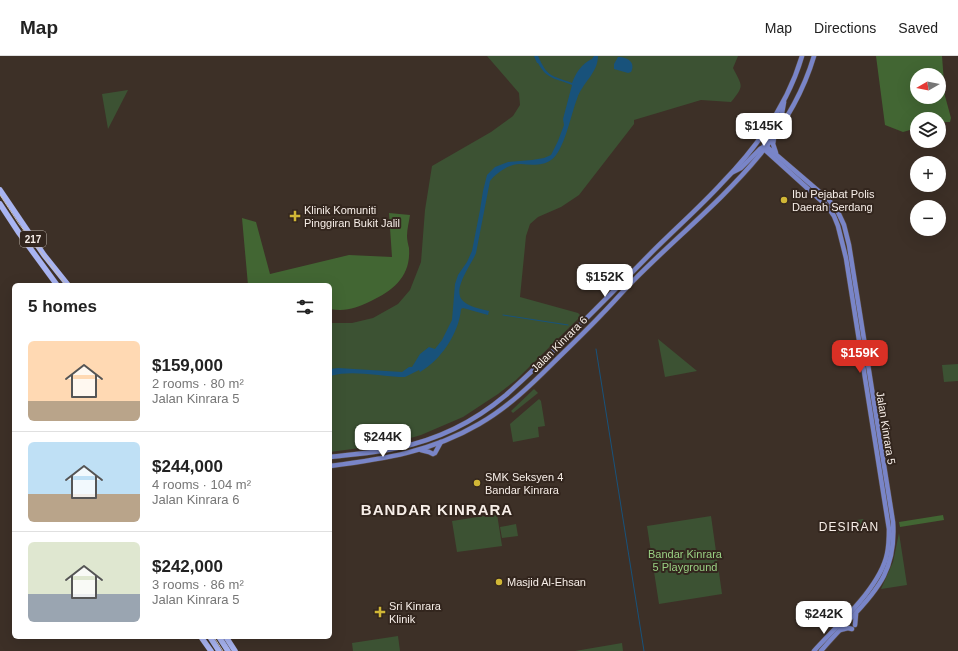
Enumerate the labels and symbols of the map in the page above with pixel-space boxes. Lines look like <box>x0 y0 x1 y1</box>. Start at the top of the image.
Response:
north arrow <box>910 68 946 104</box>
pin: $145K <box>736 113 792 147</box>
place label: Ibu Pejabat Polis Daerah Serdang <box>792 188 875 213</box>
marker: Ibu Pejabat Polis Daerah Serdang <box>779 195 789 205</box>
place label: Klinik Komuniti Pinggiran Bukit Jalil <box>304 204 400 229</box>
marker: Klinik Komuniti Pinggiran Bukit Jalil <box>289 210 301 222</box>
road number: 217 <box>20 231 46 247</box>
pin: $152K <box>577 264 633 298</box>
street label: Jalan Kinrara 6 <box>529 314 589 374</box>
pin: $159K <box>832 340 888 374</box>
street label: Jalan Kinrara 5 <box>874 391 898 465</box>
pin: $244K <box>355 424 411 458</box>
place label: SMK Seksyen 4 Bandar Kinrara <box>485 471 563 496</box>
marker: SMK Seksyen 4 Bandar Kinrara <box>472 478 482 488</box>
district label: BANDAR KINRARA <box>361 501 513 518</box>
district label: DESIRAN <box>819 520 879 534</box>
park label: Bandar Kinrara 5 Playground <box>648 548 723 573</box>
place label: Masjid Al-Ehsan <box>507 576 586 588</box>
marker: Masjid Al-Ehsan <box>494 577 504 587</box>
place label: Sri Kinrara Klinik <box>389 600 442 625</box>
pin: $242K <box>796 601 852 635</box>
marker: Sri Kinrara Klinik <box>374 606 386 618</box>

